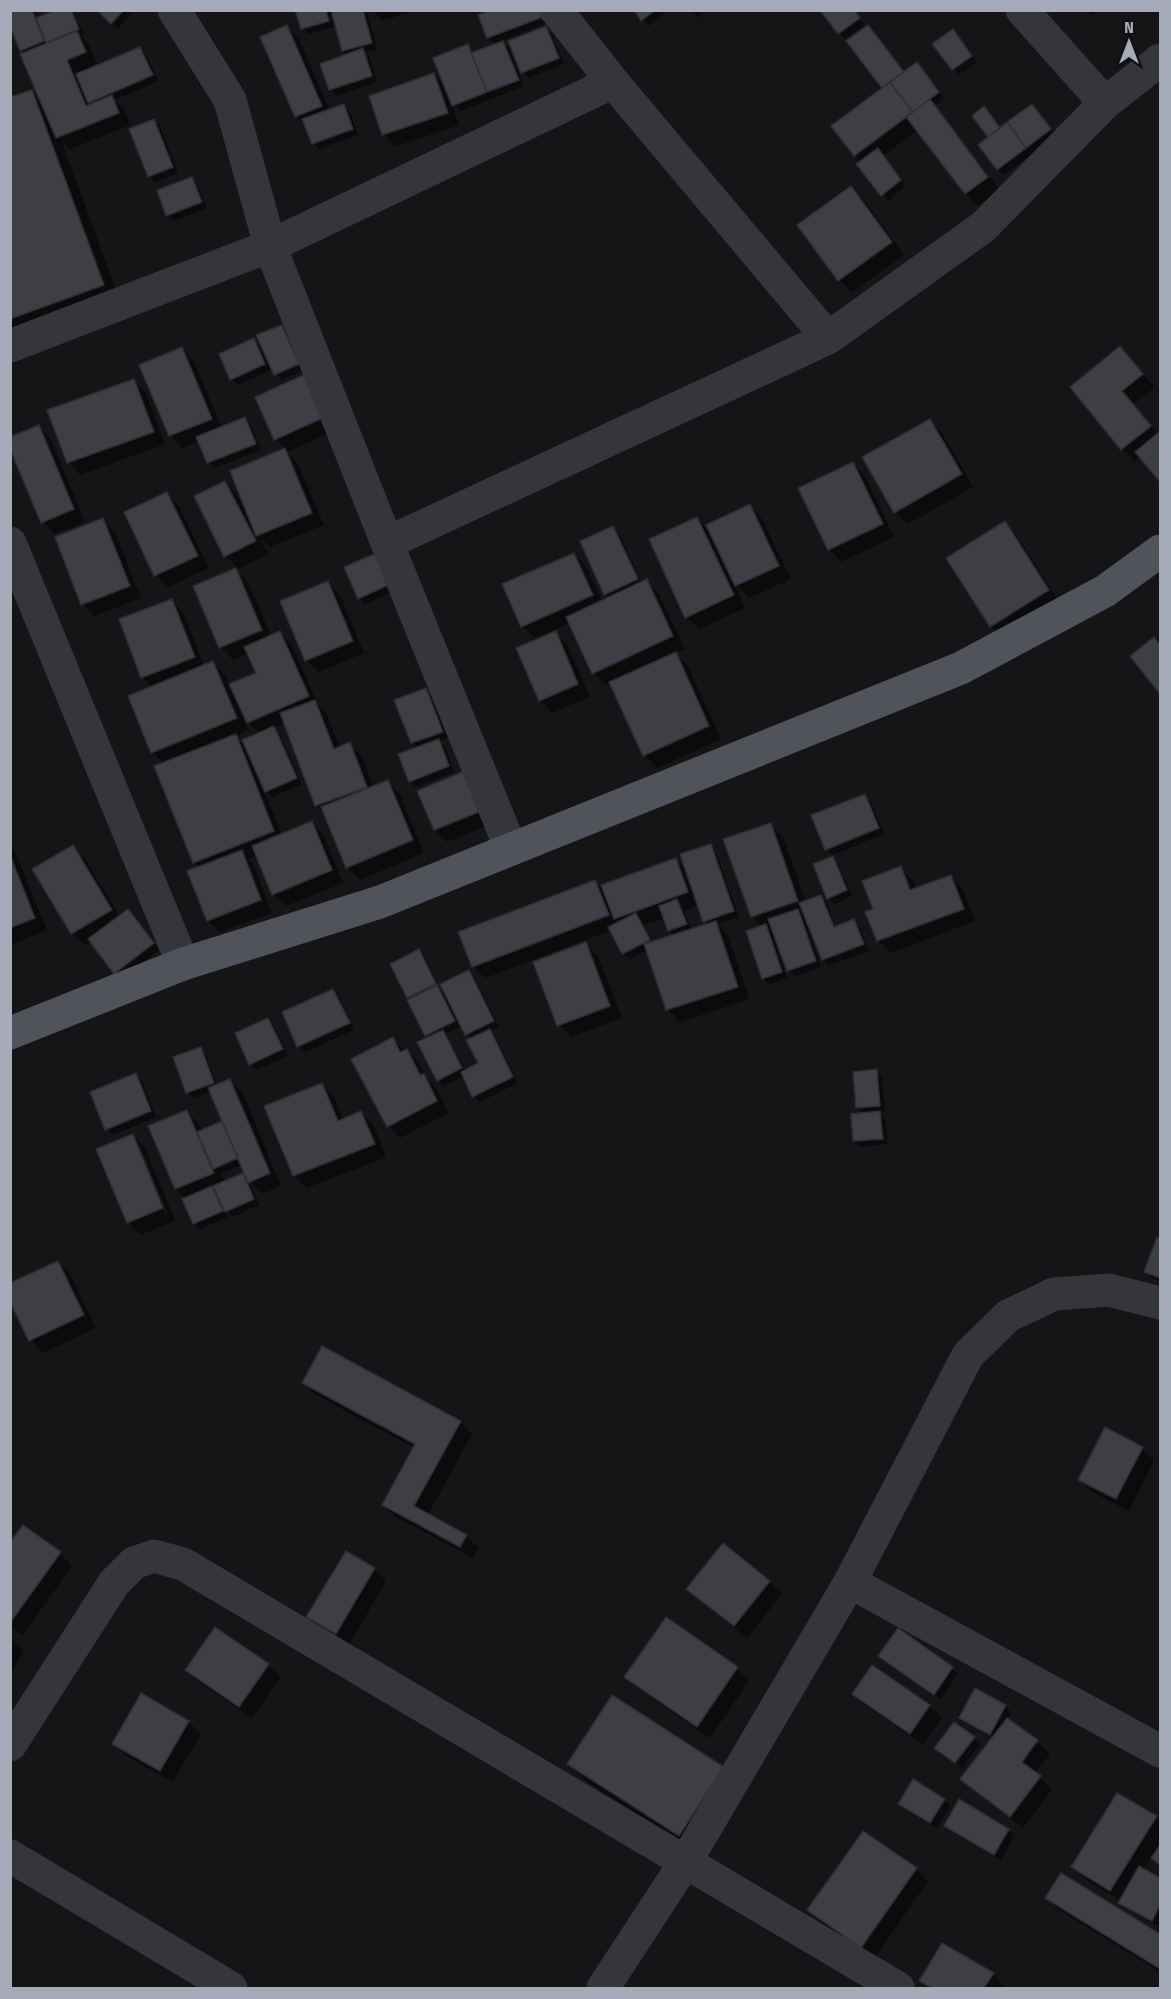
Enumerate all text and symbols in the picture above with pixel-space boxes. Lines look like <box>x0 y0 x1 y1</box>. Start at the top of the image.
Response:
north arrow <box>1099 12 1159 72</box>
text: N <box>1124 18 1134 37</box>

